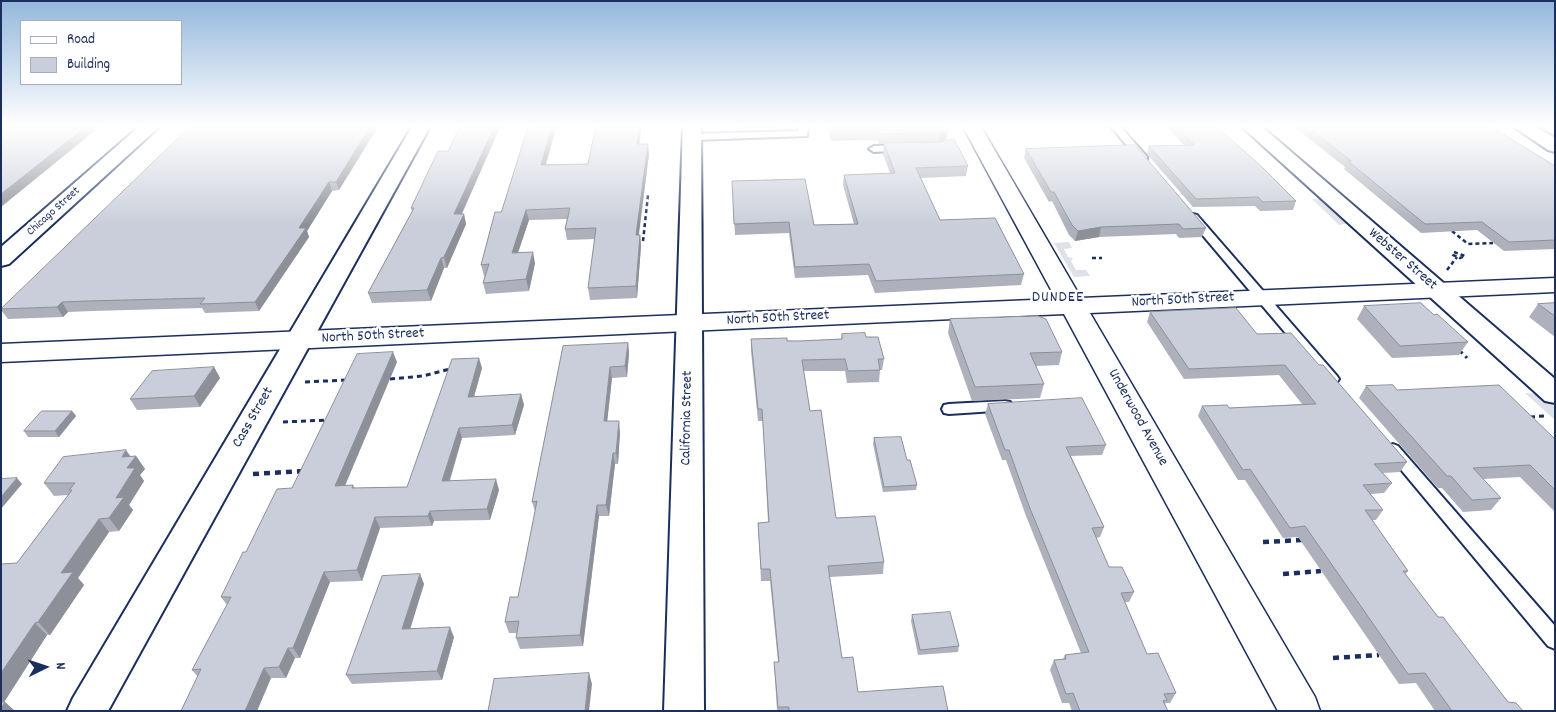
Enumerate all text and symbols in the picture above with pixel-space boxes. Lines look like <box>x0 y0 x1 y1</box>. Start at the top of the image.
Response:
legend <box>20 20 182 85</box>
text: Road <box>67 29 95 51</box>
text: Building <box>67 54 110 76</box>
street label: Chicago Street <box>24 184 84 240</box>
street label: Webster Street <box>1364 225 1440 295</box>
district label: DUNDEE <box>1031 289 1085 309</box>
street label: North 50th Street <box>1131 289 1235 313</box>
street label: North 50th Street <box>726 307 830 331</box>
street label: North 50th Street <box>321 325 425 349</box>
street label: Underwood Avenue <box>1103 366 1171 470</box>
street label: California Street <box>678 370 698 466</box>
street label: Cass Street <box>229 385 279 451</box>
north arrow <box>20 642 70 692</box>
text: N <box>50 662 70 670</box>

